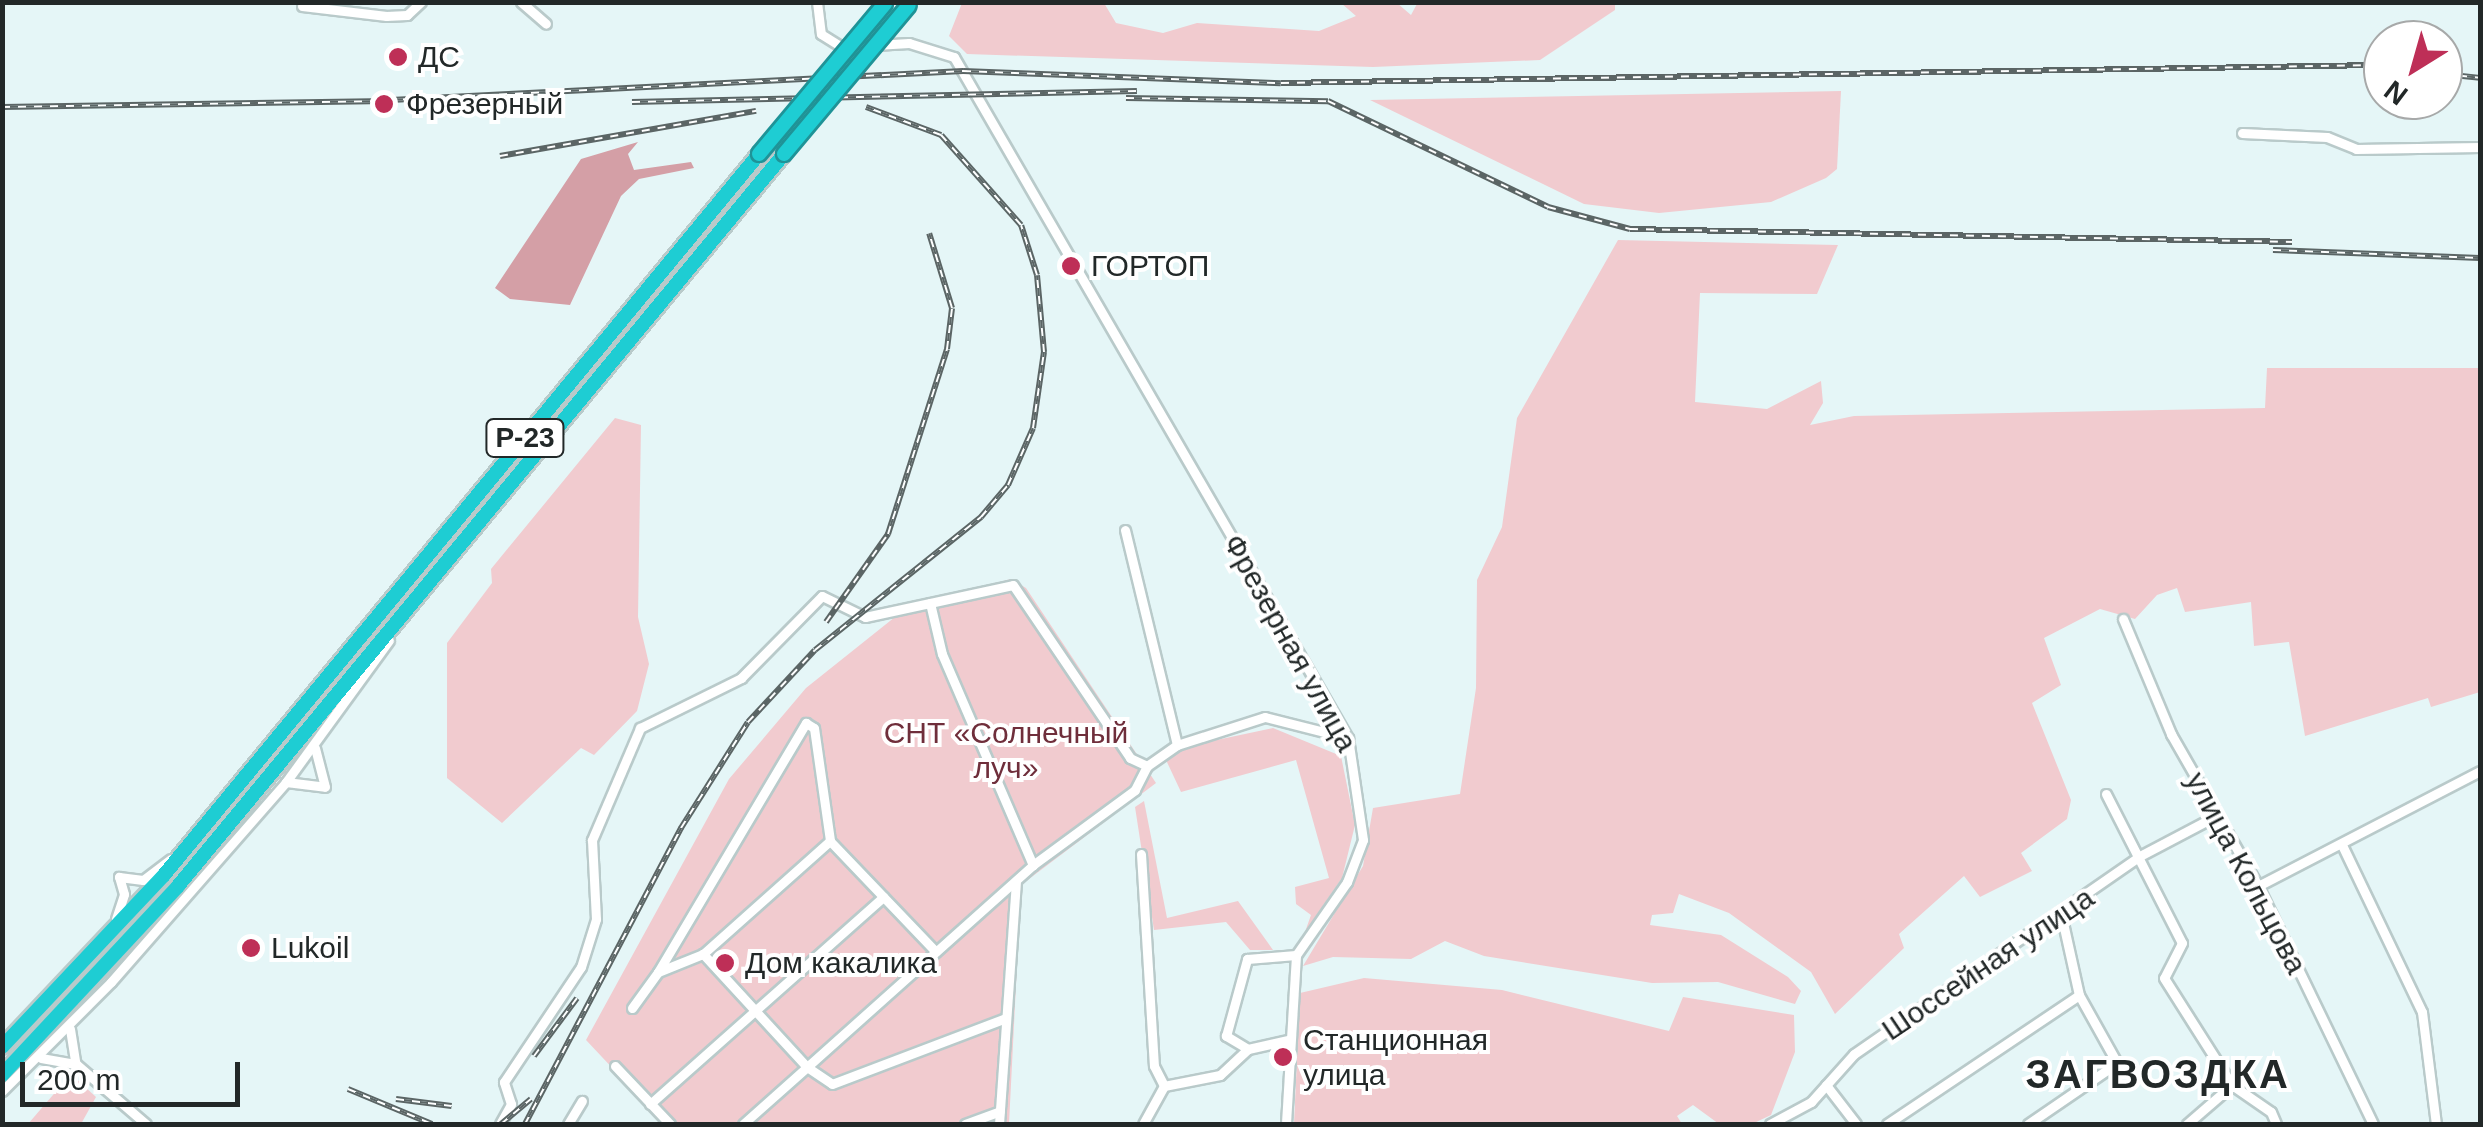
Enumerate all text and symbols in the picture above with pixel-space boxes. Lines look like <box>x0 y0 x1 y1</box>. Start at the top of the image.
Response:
north arrow <box>2363 20 2463 120</box>
place label: ДС <box>418 39 460 75</box>
marker: ДС <box>387 46 409 68</box>
text: N <box>2378 74 2413 111</box>
place label: Фрезерный <box>406 86 563 122</box>
marker: Фрезерный <box>371 91 397 117</box>
place label: ГОРТОП <box>1091 248 1209 284</box>
marker: ГОРТОП <box>1060 255 1082 277</box>
road number: Р-23 <box>485 415 565 461</box>
street label: Фрезерная улица <box>1215 528 1365 758</box>
park label: СНТ «Солнечный луч» <box>884 715 1128 786</box>
street label: улица Кольцова <box>2178 766 2314 980</box>
street label: Шоссейная улица <box>1875 880 2101 1048</box>
place label: Lukoil <box>271 930 349 966</box>
marker: Lukoil <box>240 937 262 959</box>
place label: Дом какалика <box>745 945 937 981</box>
marker: Дом какалика <box>714 952 736 974</box>
place label: Станционная улица <box>1303 1022 1488 1092</box>
scale bar <box>25 1042 245 1104</box>
marker: Станционная улица <box>1272 1046 1294 1068</box>
district label: ЗАГВОЗДКА <box>2026 1050 2290 1098</box>
text: 200 m <box>37 1063 120 1096</box>

